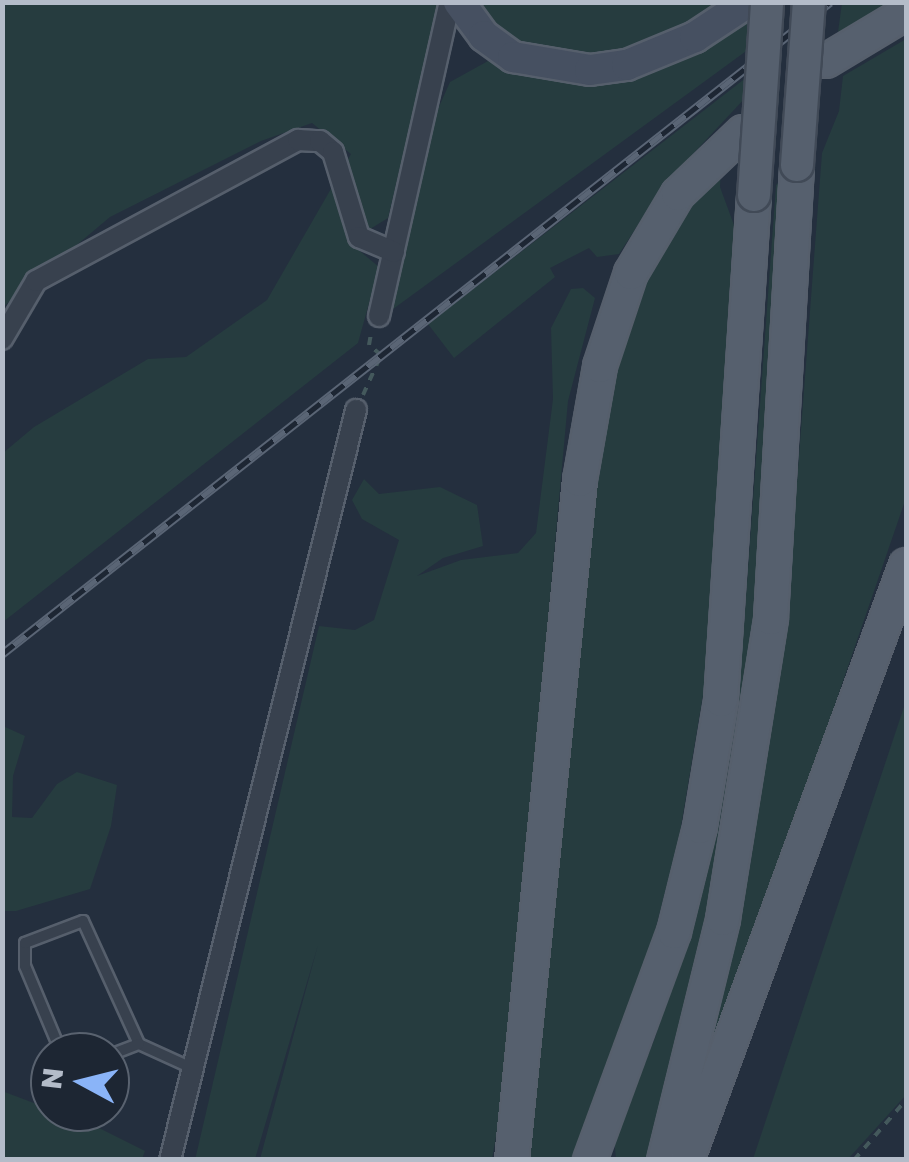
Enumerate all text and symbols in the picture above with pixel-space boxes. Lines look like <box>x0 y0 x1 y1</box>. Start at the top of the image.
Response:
north arrow <box>30 1032 130 1132</box>
text: N <box>34 1066 69 1091</box>

